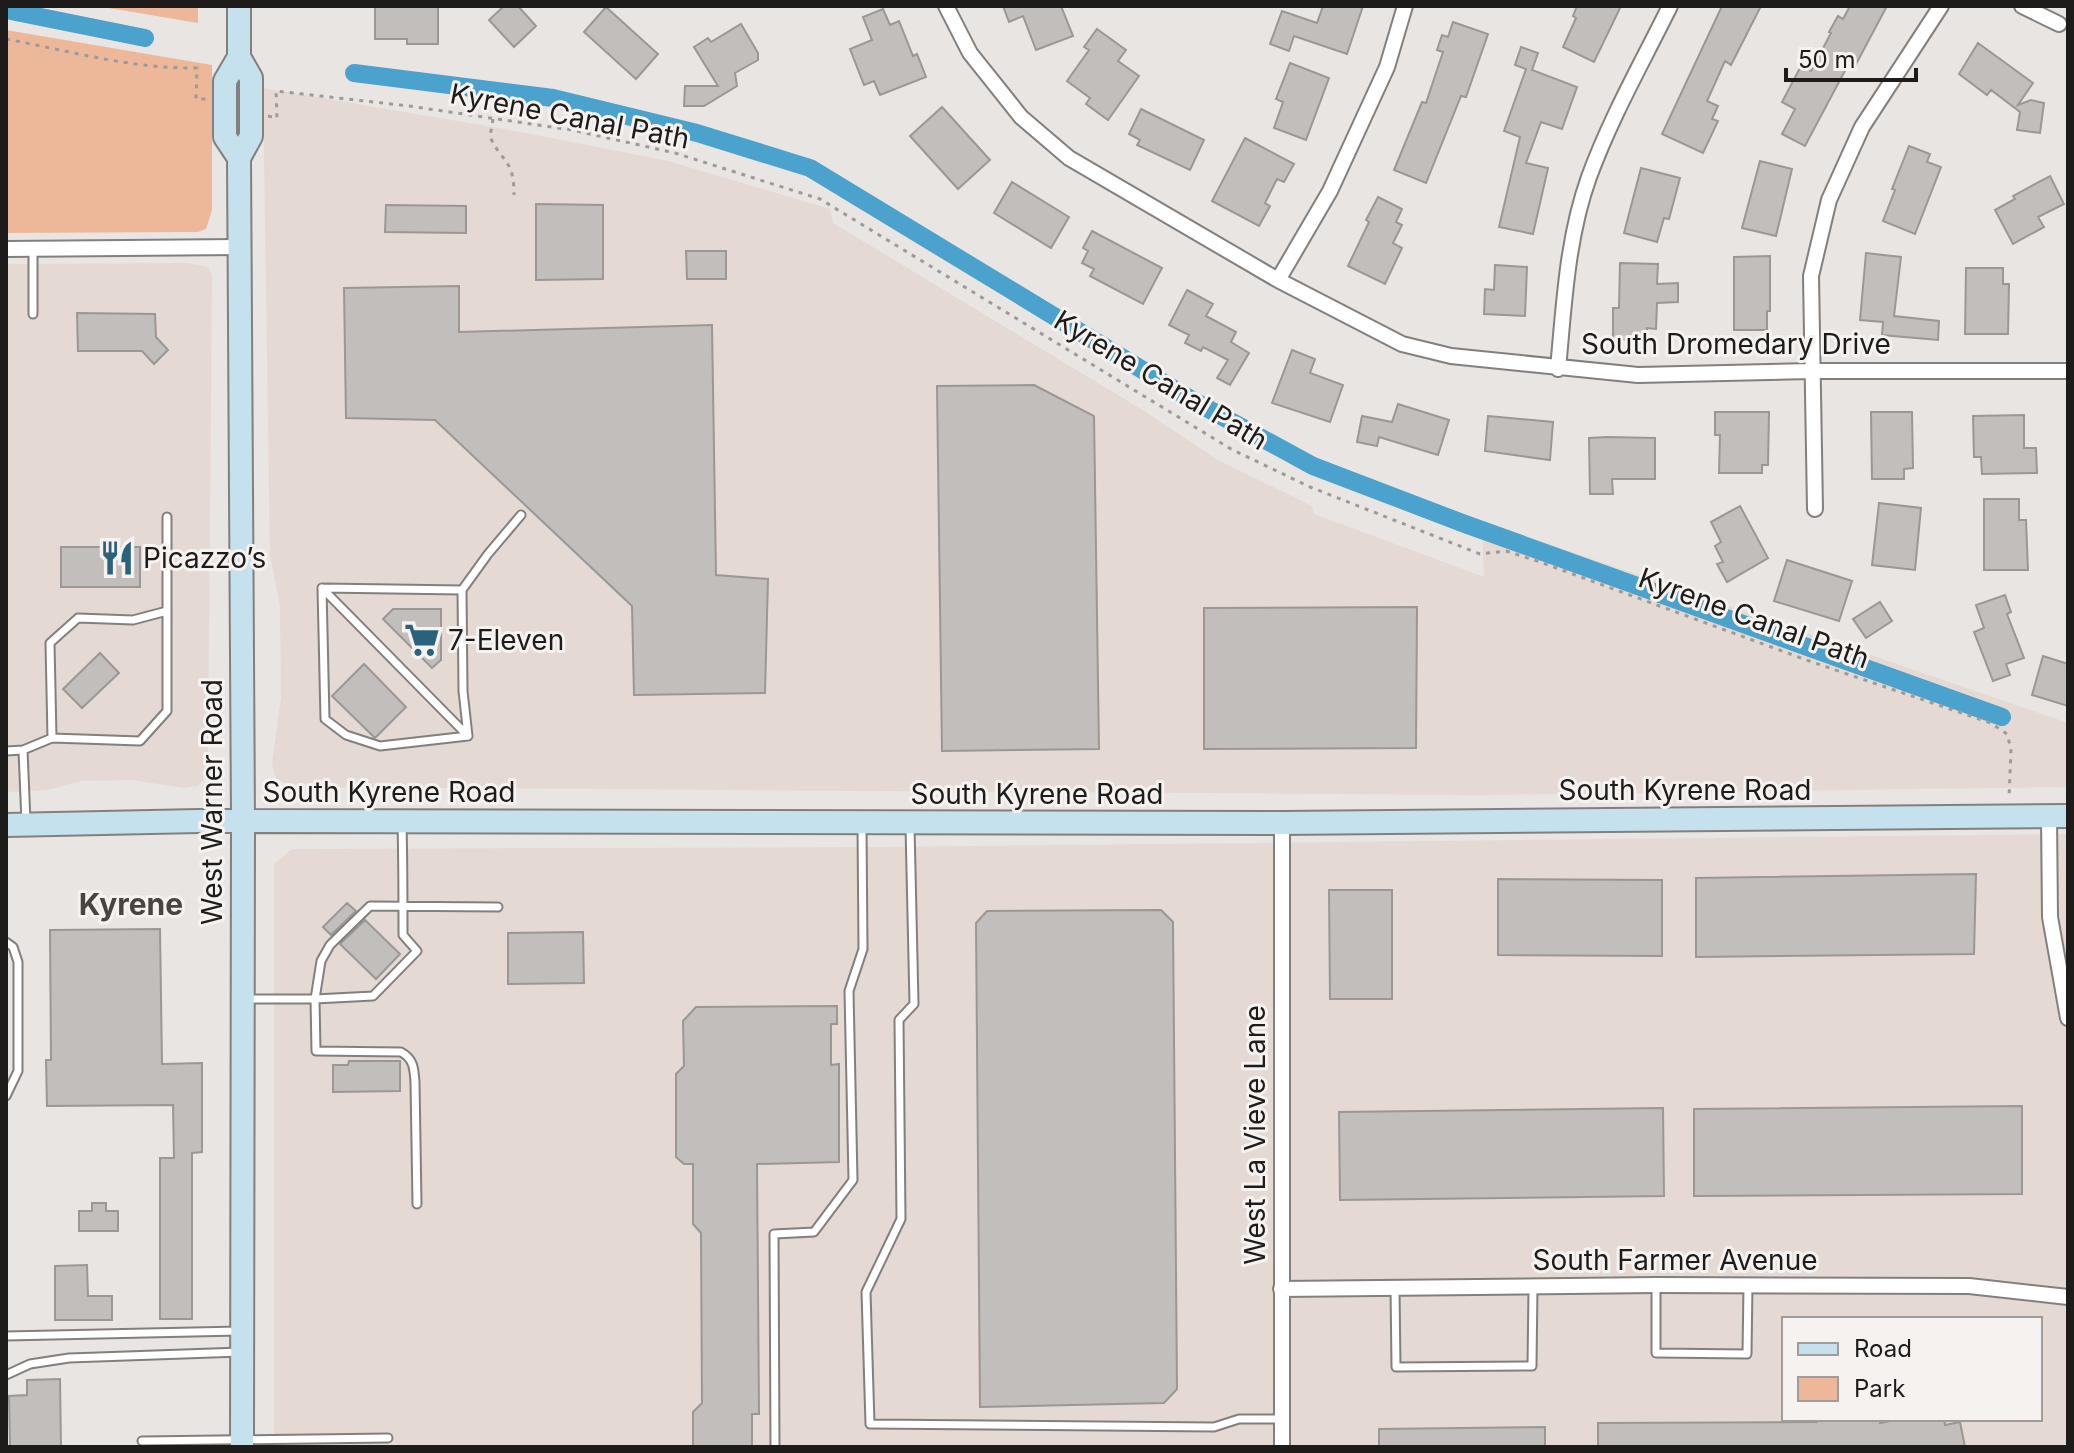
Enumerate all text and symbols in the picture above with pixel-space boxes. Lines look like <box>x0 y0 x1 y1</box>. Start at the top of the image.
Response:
scale bar <box>1786 32 1916 82</box>
text: 50 m <box>1798 45 1856 74</box>
street label: Kyrene Canal Path <box>447 76 693 156</box>
street label: Kyrene Canal Path <box>1048 303 1274 457</box>
street label: South Dromedary Drive <box>1581 327 1891 361</box>
restaurant icon: Picazzo’s <box>98 539 136 577</box>
place label: Picazzo’s <box>143 541 266 575</box>
street label: Kyrene Canal Path <box>1634 560 1874 676</box>
supermarket icon: 7-Eleven <box>403 621 441 659</box>
place label: 7-Eleven <box>448 623 564 657</box>
street label: West Warner Road <box>195 679 229 925</box>
street label: South Kyrene Road <box>1558 773 1812 807</box>
street label: South Kyrene Road <box>262 775 516 809</box>
street label: South Kyrene Road <box>910 777 1164 811</box>
district label: Kyrene <box>79 886 183 922</box>
street label: West La Vieve Lane <box>1238 1005 1272 1265</box>
street label: South Farmer Avenue <box>1532 1243 1818 1277</box>
legend <box>1782 1317 2042 1421</box>
text: Road <box>1854 1334 1912 1363</box>
text: Park <box>1854 1374 1905 1403</box>

